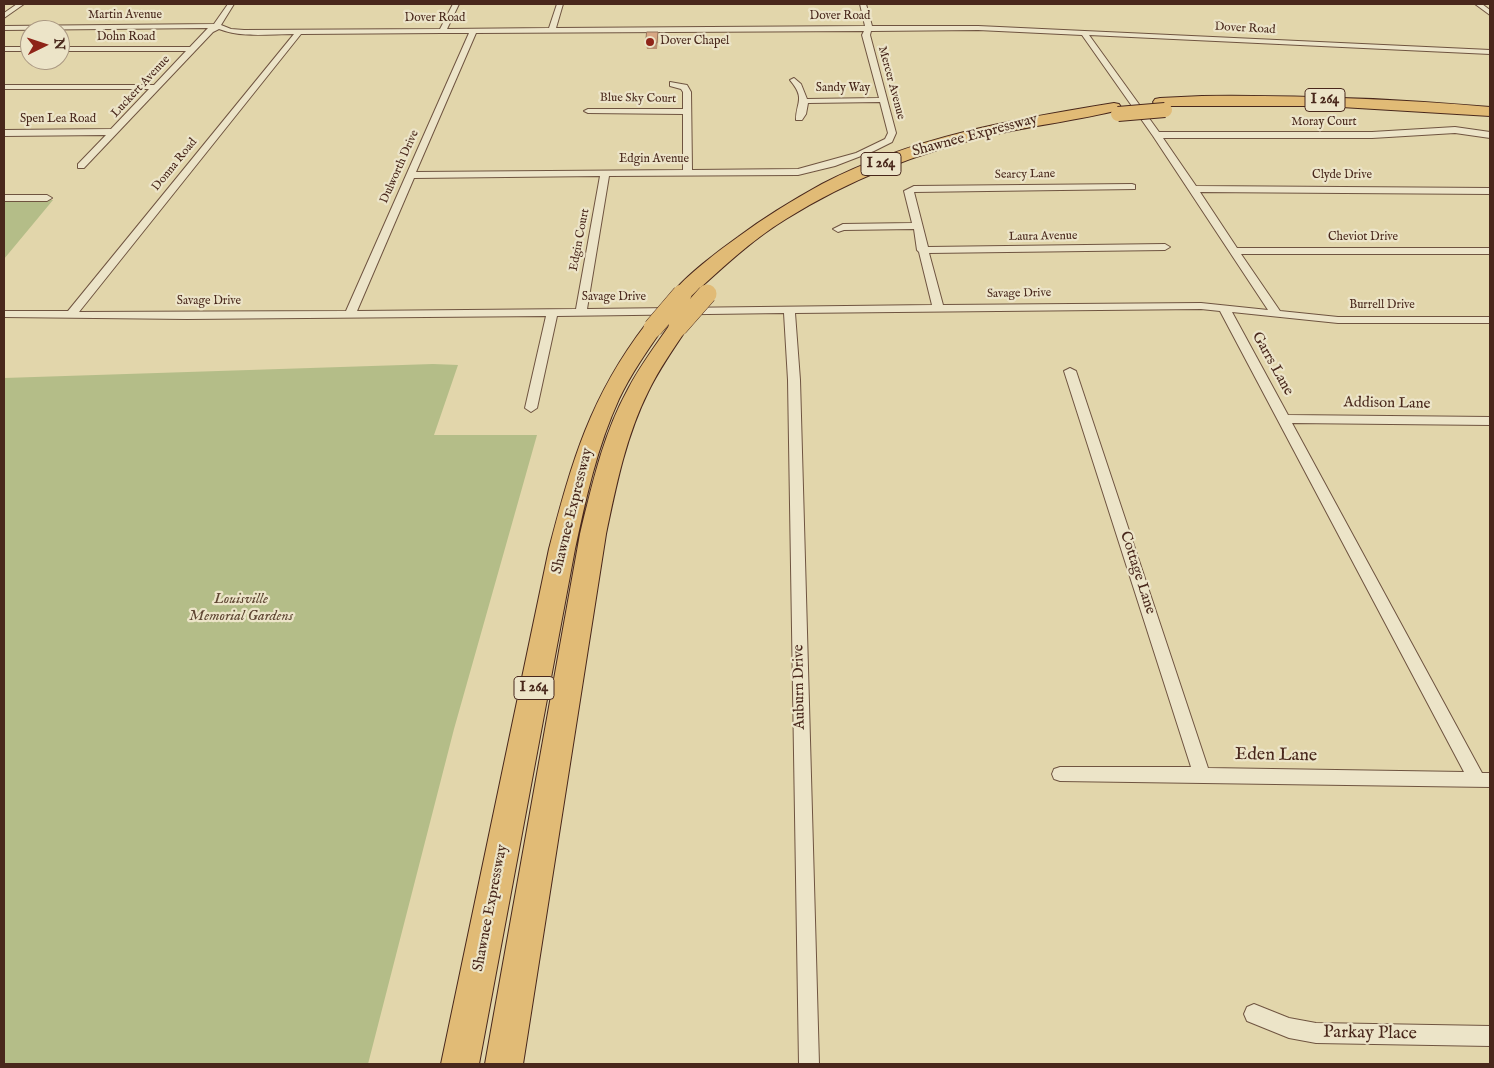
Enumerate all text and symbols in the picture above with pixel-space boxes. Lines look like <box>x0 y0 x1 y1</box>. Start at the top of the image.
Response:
street label: Martin Avenue <box>88 9 162 23</box>
street label: Dover Road <box>810 10 870 24</box>
street label: Dover Road <box>405 12 465 26</box>
north arrow <box>20 20 70 70</box>
street label: Dover Road <box>1214 20 1276 38</box>
street label: Dohn Road <box>97 31 155 45</box>
place label: Dover Chapel <box>660 35 729 49</box>
marker: Dover Chapel <box>644 36 656 48</box>
text: N <box>50 37 68 51</box>
street label: Mercer Avenue <box>874 45 908 121</box>
street label: Luckert Avenue <box>109 53 173 121</box>
street label: Sandy Way <box>816 82 870 96</box>
road number: I 264 <box>1305 88 1345 112</box>
street label: Blue Sky Court <box>600 91 676 107</box>
street label: Shawnee Expressway <box>910 111 1040 161</box>
street label: Spen Lea Road <box>20 113 96 127</box>
street label: Moray Court <box>1291 116 1357 130</box>
street label: Dulworth Drive <box>377 128 423 206</box>
street label: Donna Road <box>149 136 201 194</box>
road number: I 264 <box>861 152 901 175</box>
street label: Edgin Avenue <box>619 153 689 167</box>
street label: Searcy Lane <box>995 167 1055 183</box>
street label: Clyde Drive <box>1312 169 1372 183</box>
street label: Edgin Court <box>567 208 593 272</box>
street label: Laura Avenue <box>1008 229 1078 245</box>
street label: Cheviot Drive <box>1328 231 1398 245</box>
street label: Savage Drive <box>987 286 1051 302</box>
street label: Savage Drive <box>582 291 646 305</box>
street label: Savage Drive <box>177 295 241 309</box>
street label: Burrell Drive <box>1349 299 1415 313</box>
street label: Garrs Lane <box>1247 329 1297 399</box>
street label: Addison Lane <box>1343 394 1431 414</box>
street label: Shawnee Expressway <box>549 446 597 576</box>
street label: Cottage Lane <box>1115 529 1159 617</box>
park label: Louisville Memorial Gardens <box>189 591 293 626</box>
street label: Auburn Drive <box>790 644 810 730</box>
road number: I 264 <box>514 676 554 700</box>
street label: Eden Lane <box>1235 744 1317 768</box>
street label: Shawnee Expressway <box>470 843 512 973</box>
street label: Parkay Place <box>1323 1022 1417 1046</box>

